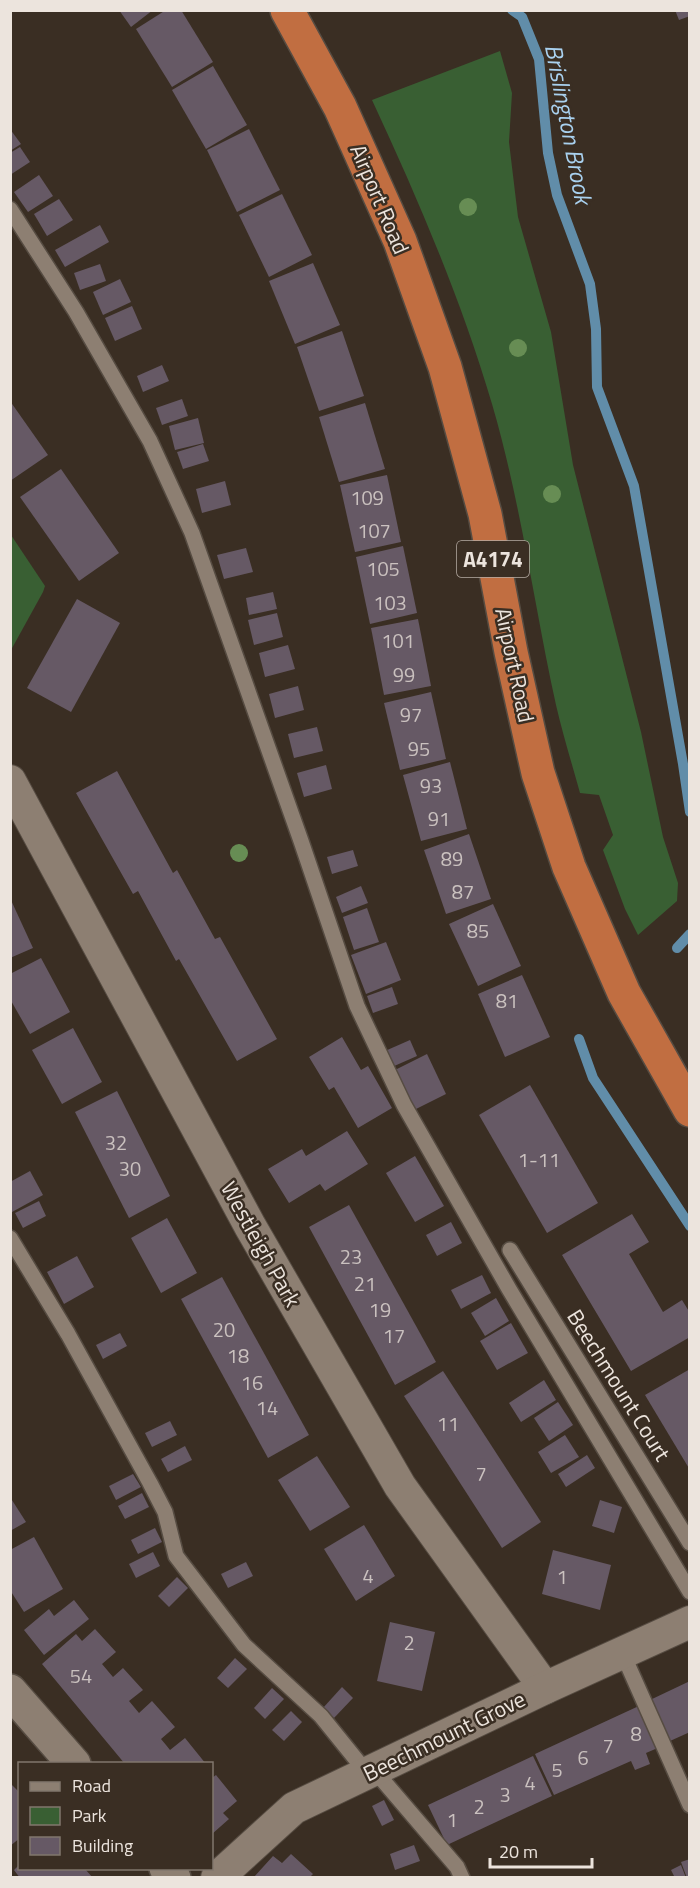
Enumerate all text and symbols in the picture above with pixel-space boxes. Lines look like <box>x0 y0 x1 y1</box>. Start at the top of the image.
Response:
water label: Brislington Brook <box>536 41 603 210</box>
street label: Airport Road <box>342 139 418 259</box>
house number: 109 <box>350 482 384 513</box>
house number: 107 <box>357 515 391 546</box>
road number: A4174 <box>457 541 529 577</box>
house number: 105 <box>366 553 400 584</box>
house number: 103 <box>373 587 407 618</box>
street label: Airport Road <box>486 604 544 726</box>
house number: 101 <box>381 625 415 656</box>
house number: 99 <box>393 659 415 690</box>
house number: 97 <box>400 699 422 730</box>
house number: 95 <box>408 733 430 764</box>
house number: 93 <box>420 770 442 801</box>
house number: 91 <box>428 803 450 834</box>
house number: 89 <box>441 843 463 874</box>
house number: 87 <box>452 876 474 907</box>
house number: 85 <box>467 915 489 946</box>
house number: 81 <box>496 985 518 1016</box>
house number: 32 <box>105 1127 127 1158</box>
house number: 1-11 <box>518 1144 560 1175</box>
house number: 30 <box>119 1153 141 1184</box>
street label: Westleigh Park <box>212 1175 310 1314</box>
house number: 23 <box>340 1241 362 1272</box>
house number: 21 <box>354 1268 376 1299</box>
house number: 19 <box>369 1294 391 1325</box>
street label: Beechmount Court <box>559 1302 680 1468</box>
house number: 20 <box>213 1314 235 1345</box>
house number: 17 <box>383 1320 405 1351</box>
house number: 18 <box>227 1340 249 1371</box>
house number: 16 <box>241 1367 263 1398</box>
house number: 14 <box>256 1392 278 1423</box>
house number: 11 <box>437 1408 459 1439</box>
house number: 7 <box>475 1458 487 1489</box>
house number: 4 <box>362 1560 374 1591</box>
house number: 1 <box>556 1561 568 1592</box>
house number: 2 <box>403 1627 415 1658</box>
house number: 54 <box>70 1660 92 1691</box>
street label: Beechmount Grove <box>357 1682 531 1790</box>
house number: 8 <box>630 1718 642 1749</box>
house number: 7 <box>602 1730 614 1761</box>
house number: 6 <box>577 1742 589 1773</box>
house number: 5 <box>551 1754 563 1785</box>
legend <box>18 1762 213 1870</box>
house number: 4 <box>524 1767 536 1798</box>
text: Road <box>72 1772 111 1799</box>
house number: 3 <box>499 1779 511 1810</box>
house number: 2 <box>473 1791 485 1822</box>
text: Park <box>72 1802 107 1829</box>
house number: 1 <box>446 1804 458 1835</box>
scale bar <box>490 1831 592 1869</box>
text: Building <box>72 1832 133 1859</box>
text: 20 m <box>499 1838 538 1865</box>

